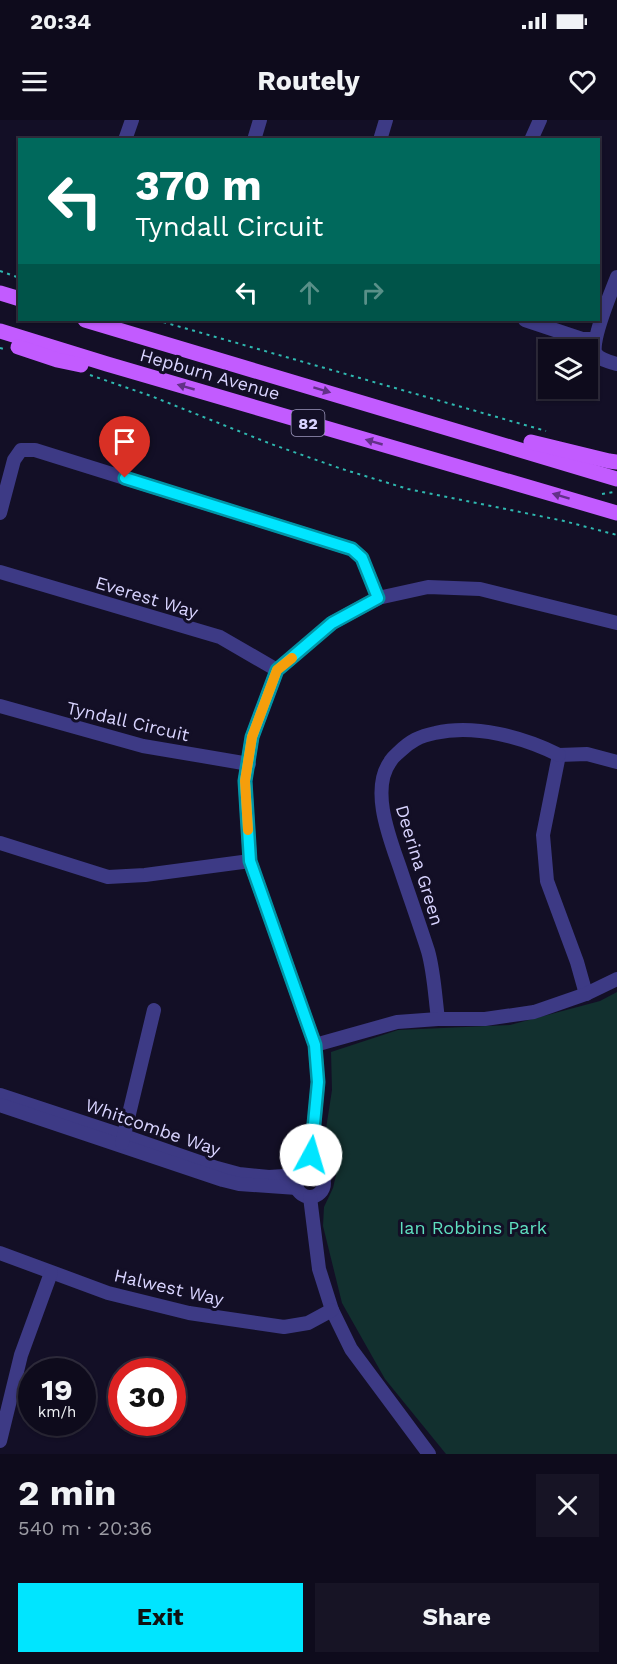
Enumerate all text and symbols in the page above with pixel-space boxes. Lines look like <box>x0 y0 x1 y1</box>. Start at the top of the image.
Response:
text: 20:34 <box>30 9 91 34</box>
icon: menu <box>18 65 51 98</box>
text: Routely <box>257 65 360 97</box>
icon: heart <box>566 65 599 98</box>
text: 370 m <box>135 161 262 210</box>
icon: left <box>36 162 114 240</box>
text: Tyndall Circuit <box>135 211 323 243</box>
icon: left <box>230 276 263 309</box>
icon: ahead <box>293 276 326 309</box>
icon: right <box>356 276 389 309</box>
map controls <box>538 339 598 399</box>
button: layers <box>538 339 598 399</box>
street label: Hepburn Avenue <box>138 344 282 404</box>
one-way arrow <box>177 382 195 391</box>
one-way arrow <box>313 386 331 395</box>
road number: 82 <box>292 410 324 436</box>
pin <box>99 416 150 478</box>
icon: arrive <box>108 425 141 458</box>
one-way arrow <box>365 437 383 446</box>
one-way arrow <box>552 491 570 501</box>
street label: Everest Way <box>93 571 202 623</box>
street label: Tyndall Circuit <box>64 697 192 745</box>
street label: Deerina Green <box>392 802 448 928</box>
street label: Whitcombe Way <box>83 1094 224 1160</box>
position arrow <box>279 1123 343 1187</box>
park label: Ian Robbins Park <box>399 1217 547 1238</box>
street label: Halwest Way <box>112 1264 227 1310</box>
speed limit sign: 30 <box>108 1358 186 1436</box>
text: 19 <box>41 1372 73 1407</box>
text: km/h <box>38 1403 76 1421</box>
text: 2 min <box>18 1472 116 1514</box>
button: close <box>536 1474 599 1537</box>
text: 540 m · 20:36 <box>18 1516 152 1540</box>
button: Exit <box>18 1583 303 1652</box>
button: Share <box>315 1583 599 1652</box>

